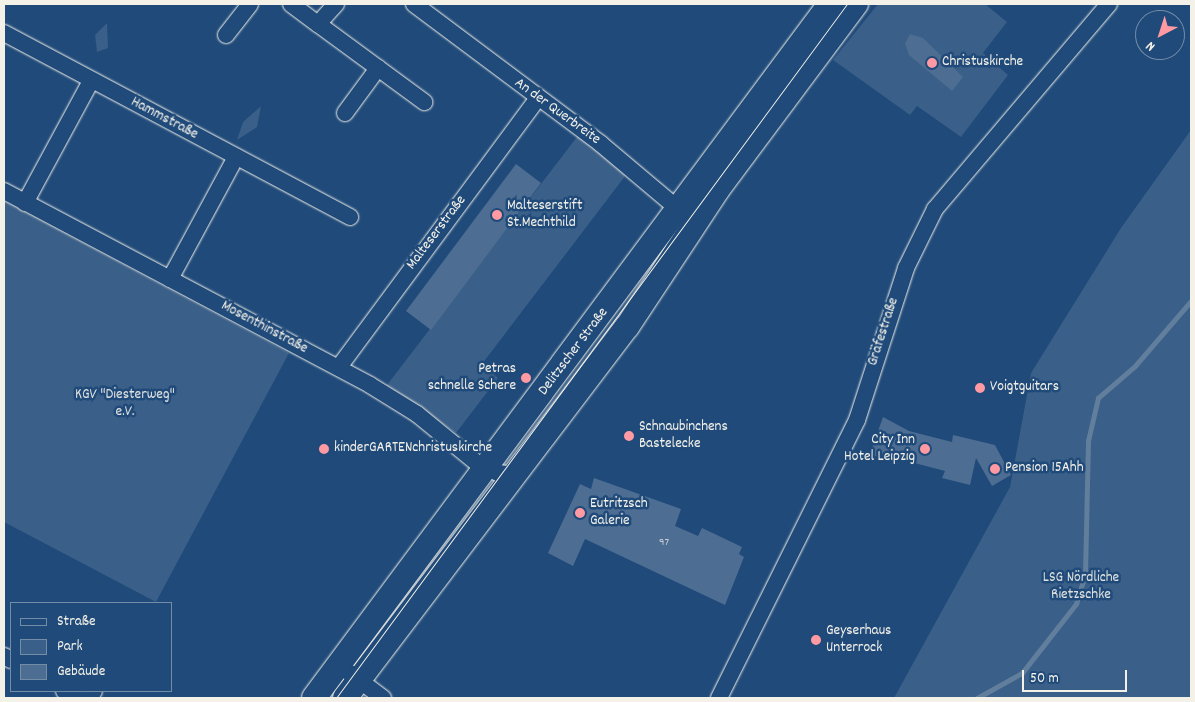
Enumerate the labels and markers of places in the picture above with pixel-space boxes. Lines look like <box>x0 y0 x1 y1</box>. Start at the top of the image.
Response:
place label: Christuskirche <box>942 54 1023 72</box>
marker: Christuskirche <box>926 57 938 69</box>
place label: Malteserstift St.Mechthild <box>507 197 582 232</box>
marker: Malteserstift St.Mechthild <box>491 209 503 221</box>
place label: Petras schnelle Schere <box>428 360 516 395</box>
marker: Petras schnelle Schere <box>520 372 532 384</box>
place label: Voigtguitars <box>990 379 1059 397</box>
marker: Voigtguitars <box>974 382 986 394</box>
place label: Schnaubinchens Bastelecke <box>639 418 728 453</box>
marker: Schnaubinchens Bastelecke <box>623 430 635 442</box>
place label: City Inn Hotel Leipzig <box>844 431 915 466</box>
place label: kinderGARTENchristuskirche <box>334 440 492 458</box>
marker: kinderGARTENchristuskirche <box>318 443 330 455</box>
marker: City Inn Hotel Leipzig <box>919 443 931 455</box>
place label: Pension 15Ahh <box>1005 460 1084 478</box>
marker: Pension 15Ahh <box>989 463 1001 475</box>
place label: Eutritzsch Galerie <box>590 495 648 530</box>
marker: Eutritzsch Galerie <box>574 507 586 519</box>
place label: Geyserhaus Unterrock <box>826 622 891 657</box>
marker: Geyserhaus Unterrock <box>810 634 822 646</box>

